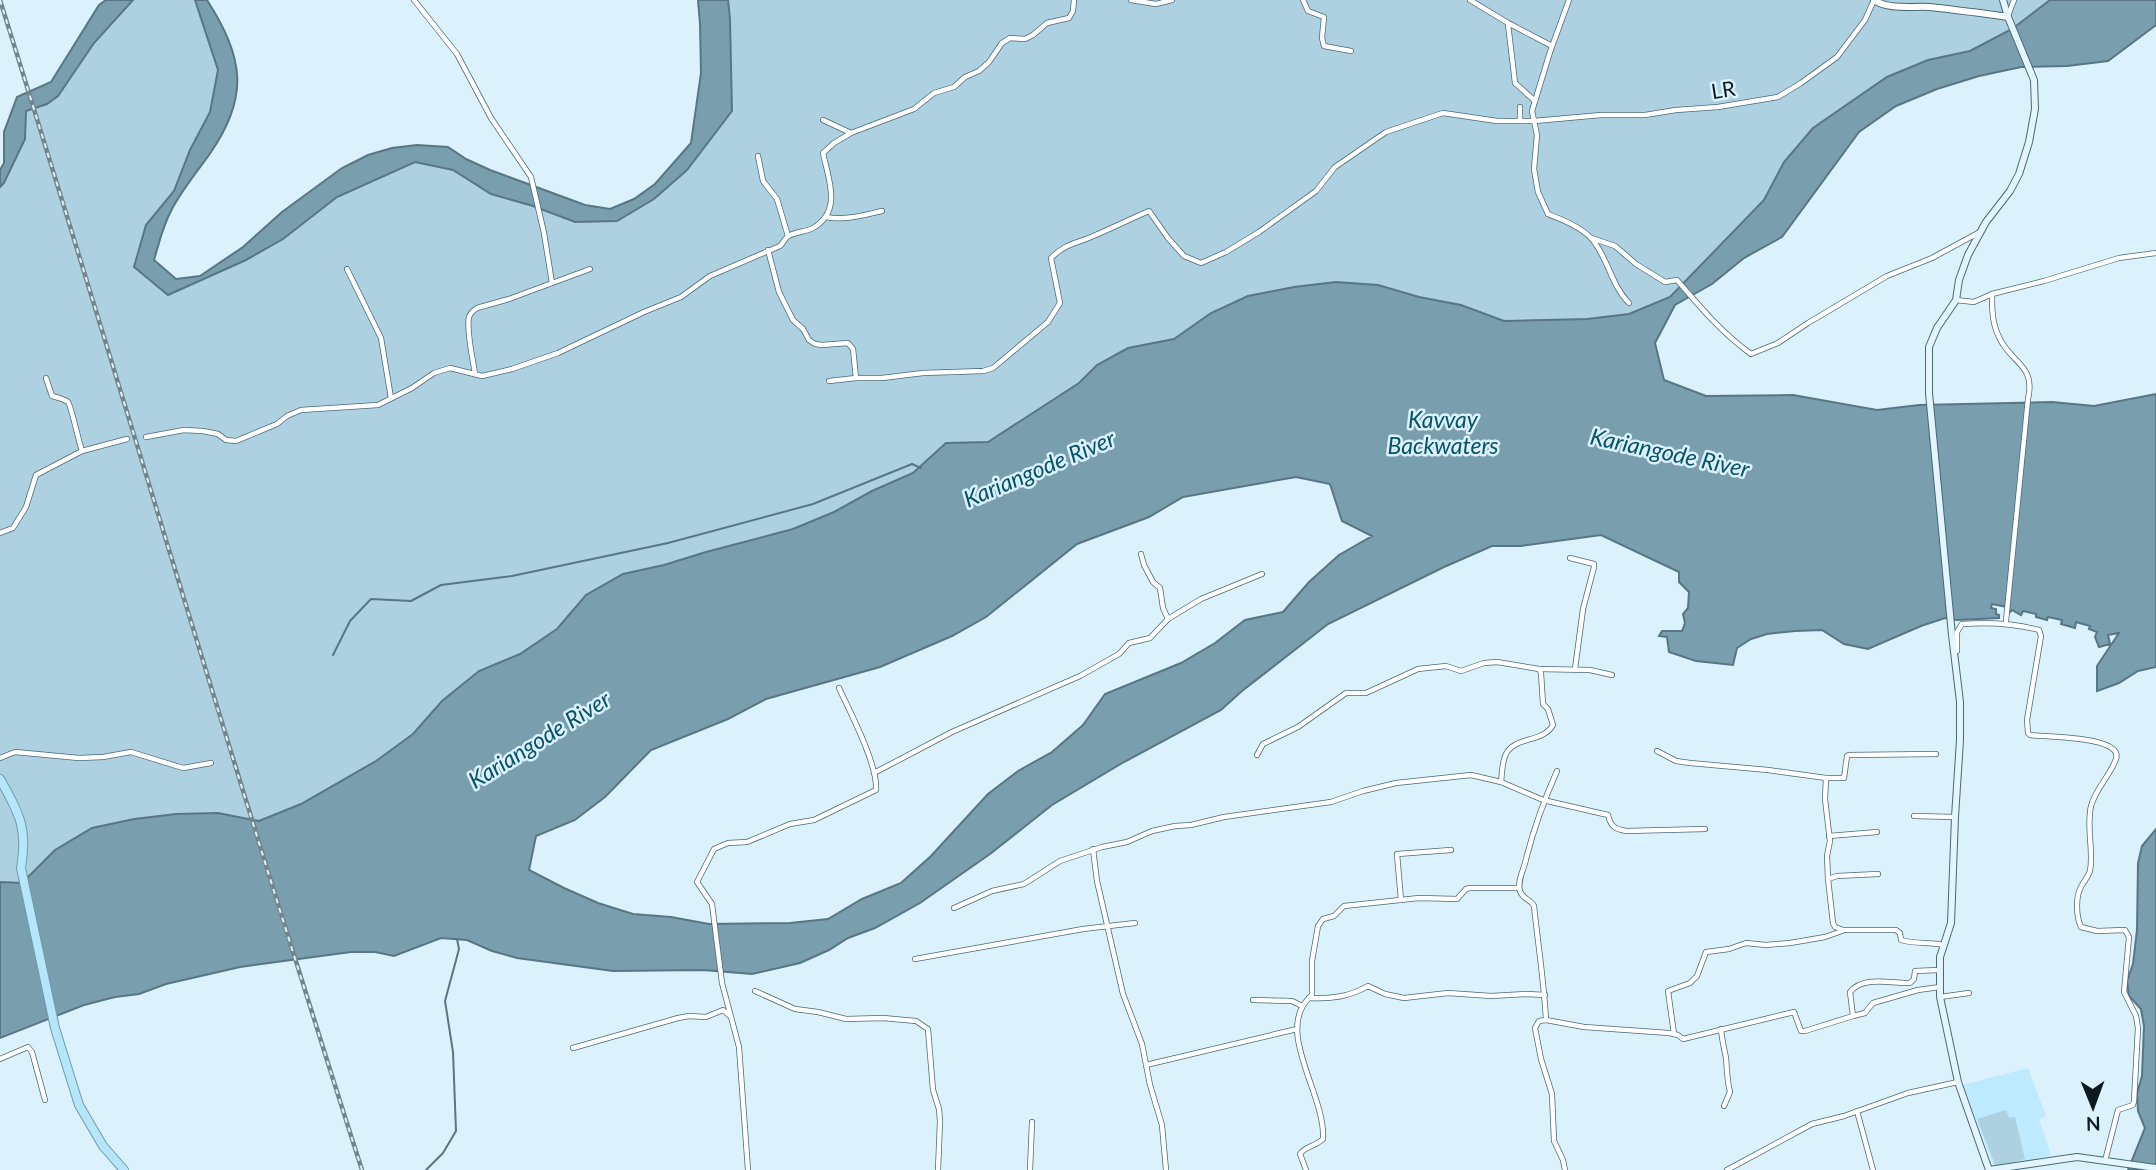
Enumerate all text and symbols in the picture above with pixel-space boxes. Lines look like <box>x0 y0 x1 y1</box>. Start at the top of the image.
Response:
street label: LR <box>1709 75 1738 103</box>
water label: Kavvay Backwaters <box>1388 405 1498 459</box>
water label: Kariangode River <box>1588 421 1753 483</box>
water label: Kariangode River <box>959 423 1120 513</box>
water label: Kariangode River <box>463 684 616 794</box>
north arrow <box>2058 1072 2128 1142</box>
text: N <box>2086 1113 2101 1136</box>

